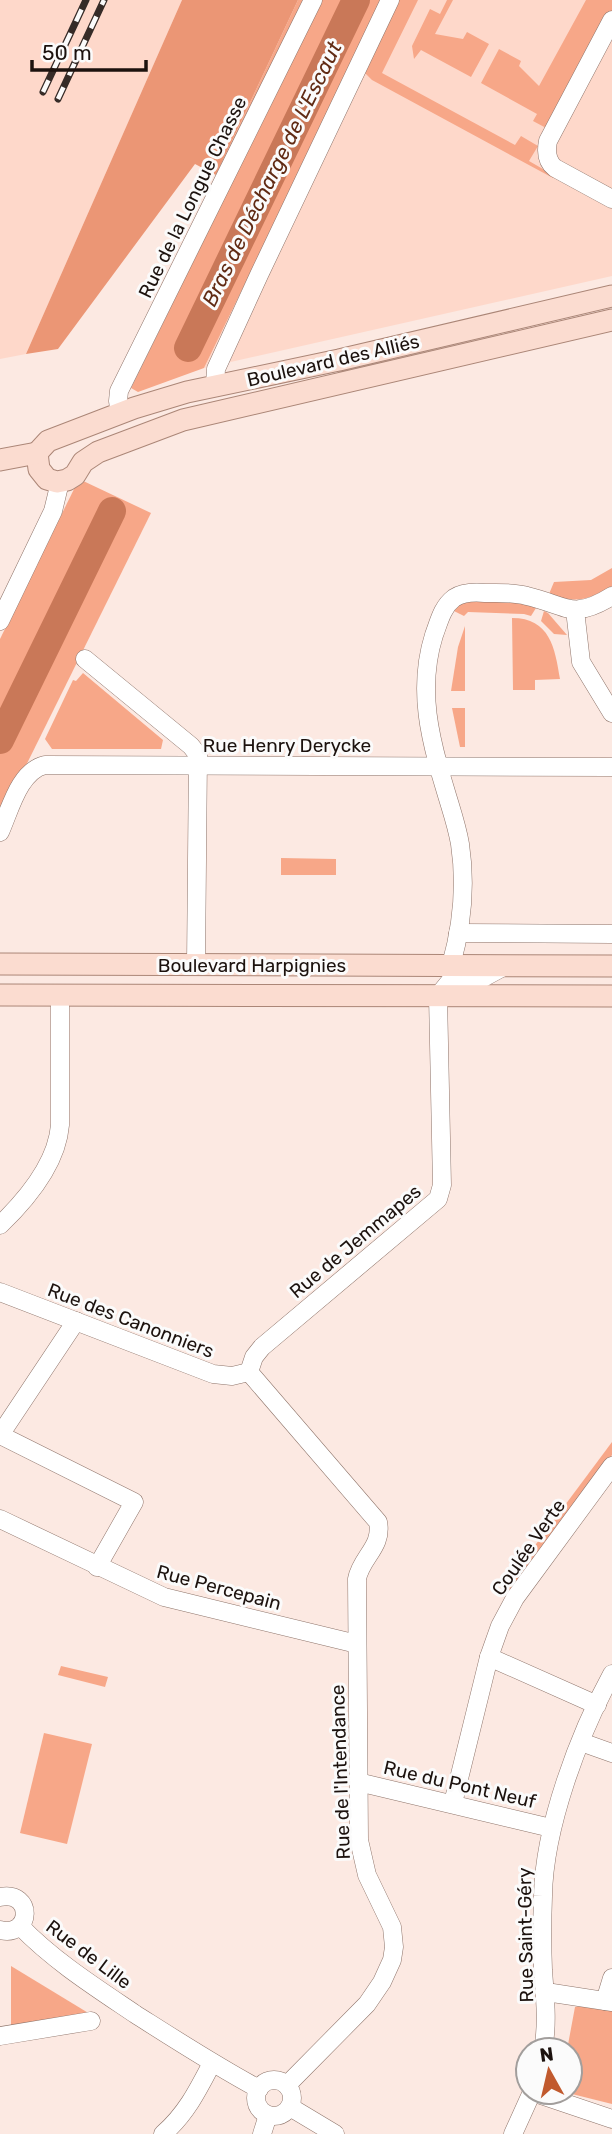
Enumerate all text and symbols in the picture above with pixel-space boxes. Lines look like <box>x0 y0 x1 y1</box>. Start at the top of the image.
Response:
scale bar <box>32 28 145 72</box>
water label: Bras de Décharge de L'Escaut <box>196 36 347 310</box>
text: 50 m <box>42 40 92 65</box>
street label: Rue de la Longue Chasse <box>134 93 251 302</box>
street label: Boulevard des Alliés <box>245 329 422 392</box>
street label: Rue Henry Derycke <box>203 734 371 757</box>
street label: Boulevard Harpignies <box>158 954 346 977</box>
street label: Rue de Jemmapes <box>285 1180 426 1303</box>
street label: Rue des Canonniers <box>44 1278 217 1363</box>
street label: Coulée Verte <box>487 1495 570 1600</box>
street label: Rue Percepain <box>154 1560 284 1615</box>
street label: Rue de l'Intendance <box>326 1684 355 1860</box>
street label: Rue du Pont Neuf <box>381 1756 539 1813</box>
street label: Rue Saint-Géry <box>513 1867 538 2003</box>
street label: Rue de Lille <box>41 1915 136 1994</box>
north arrow <box>514 2036 584 2106</box>
text: N <box>538 2042 555 2067</box>

